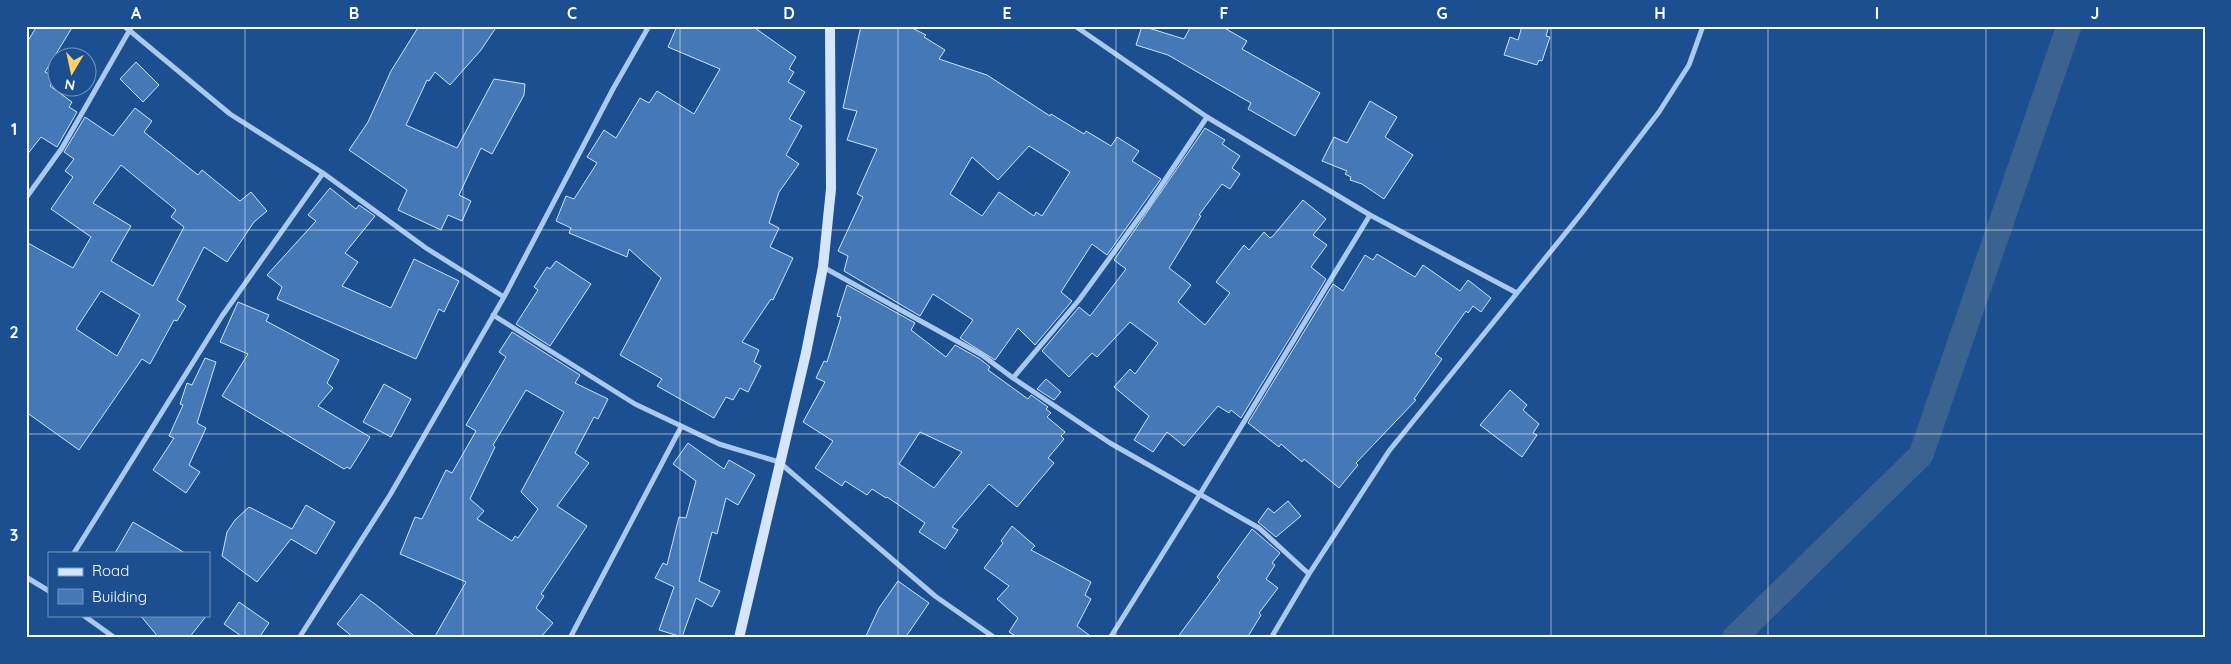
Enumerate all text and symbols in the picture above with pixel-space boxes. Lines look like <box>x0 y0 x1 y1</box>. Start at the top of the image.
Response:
text: A <box>131 3 142 23</box>
text: B <box>349 3 359 23</box>
text: C <box>567 3 577 23</box>
text: D <box>783 3 795 23</box>
text: E <box>1002 3 1012 23</box>
text: F <box>1220 3 1229 23</box>
text: G <box>1436 3 1448 23</box>
text: H <box>1654 3 1666 23</box>
text: I <box>1875 3 1879 23</box>
text: J <box>2091 3 2099 23</box>
north arrow <box>48 48 98 98</box>
text: N <box>63 75 76 95</box>
text: 1 <box>11 119 17 139</box>
text: 2 <box>9 322 19 342</box>
text: 3 <box>10 525 18 545</box>
legend <box>48 552 210 616</box>
text: Road <box>92 561 129 580</box>
text: Building <box>92 587 147 606</box>

